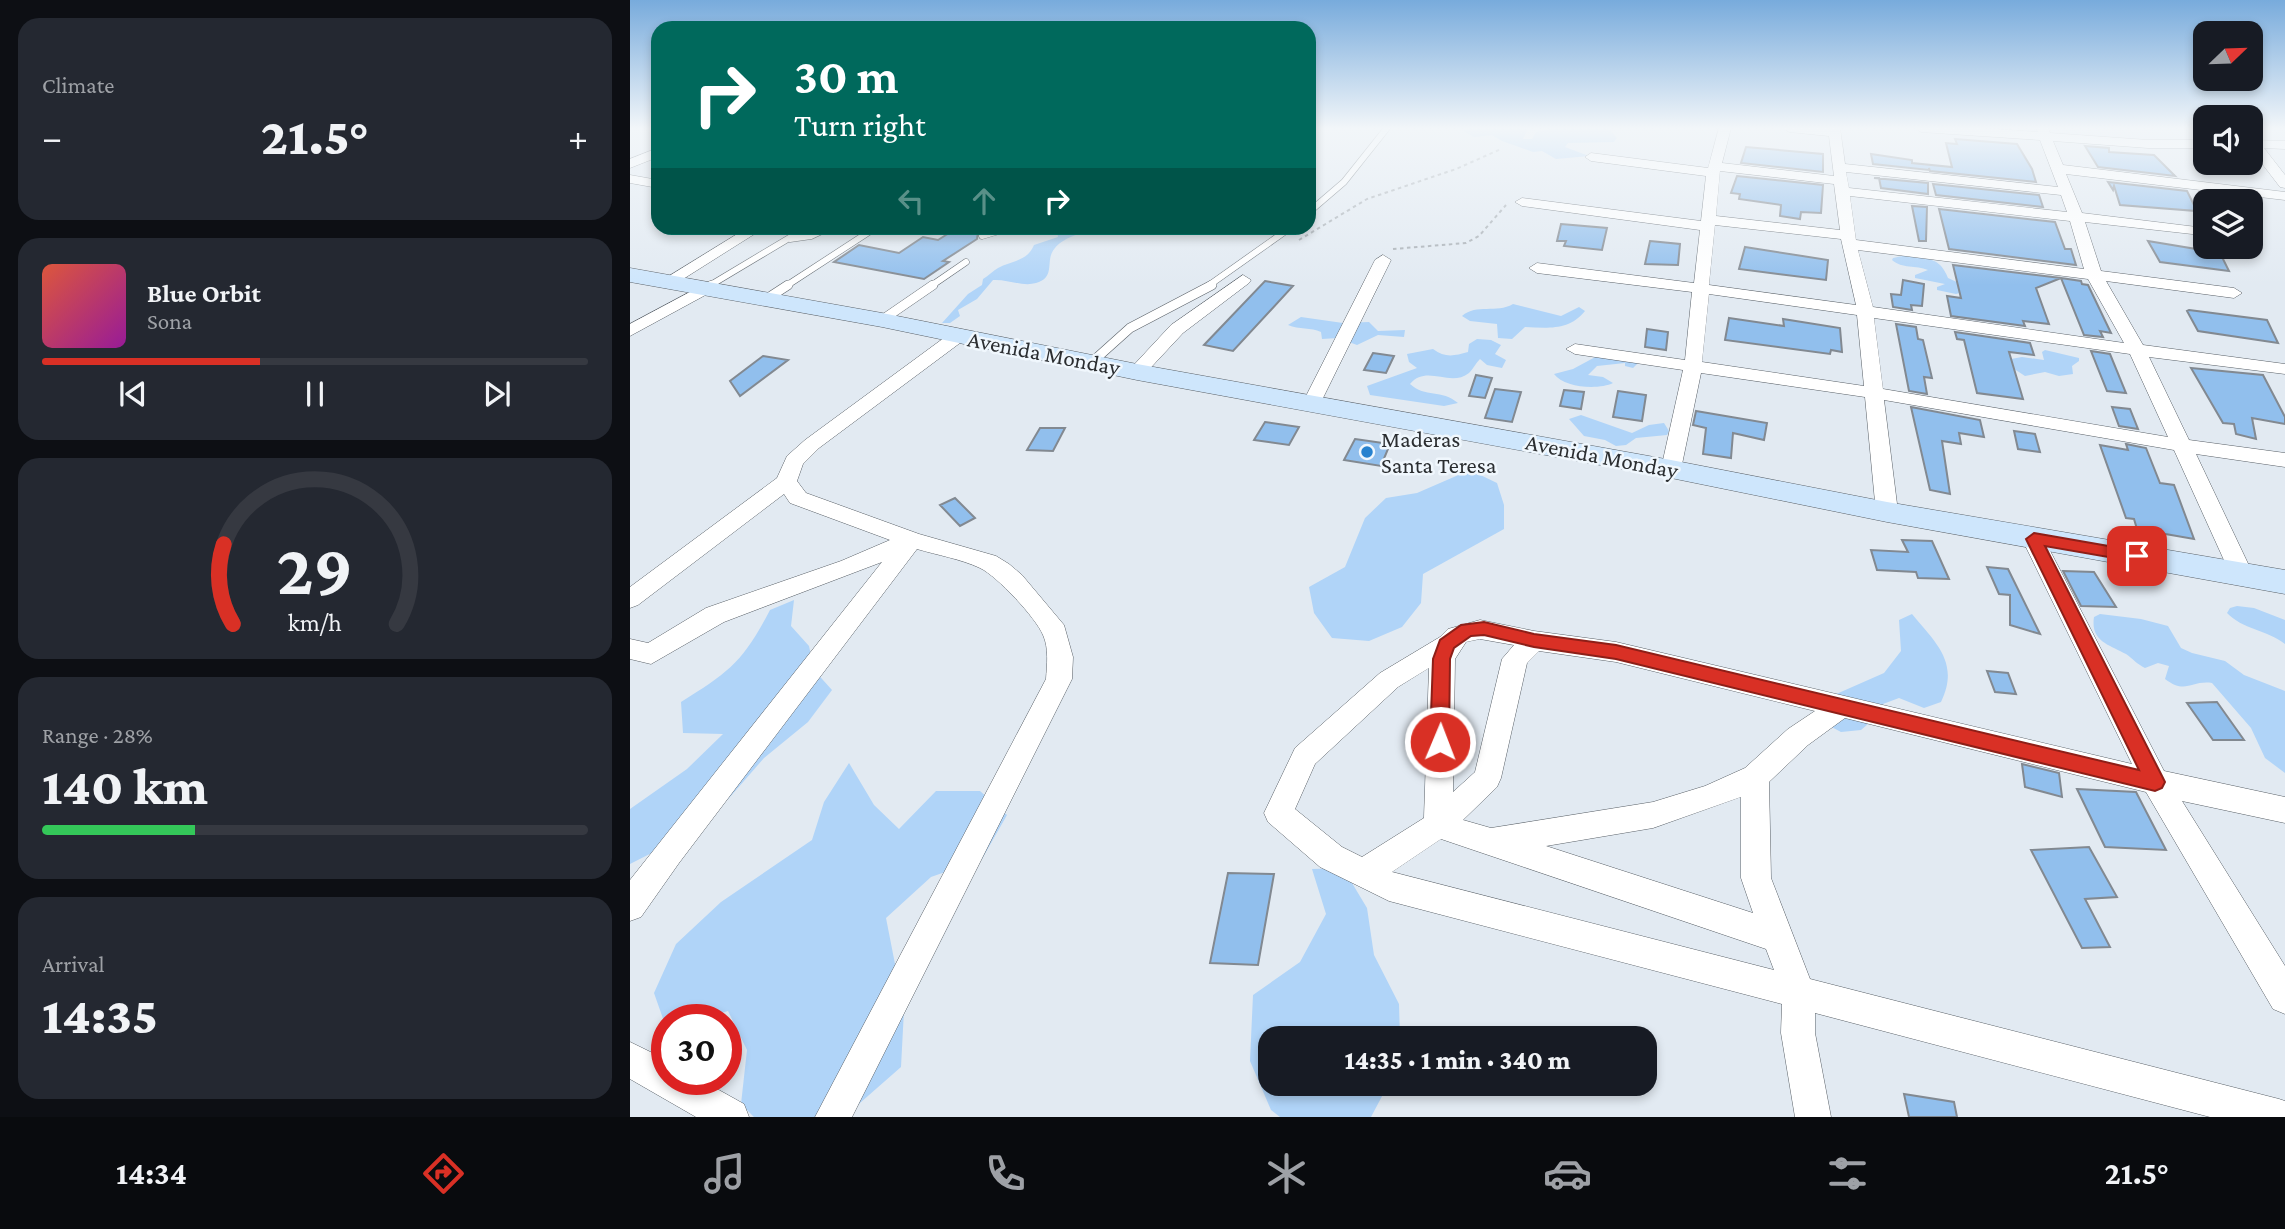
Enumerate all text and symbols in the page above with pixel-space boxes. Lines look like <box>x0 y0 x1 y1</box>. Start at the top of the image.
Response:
north arrow <box>2193 21 2263 91</box>
map controls <box>2193 21 2263 259</box>
icon: right <box>679 49 770 140</box>
text: 30 m <box>794 49 899 104</box>
text: Climate <box>42 72 114 98</box>
button: sound <box>2193 105 2263 175</box>
text: 21.5° <box>261 107 369 165</box>
text: Turn right <box>794 107 926 143</box>
text: − <box>42 116 62 158</box>
text: + <box>568 116 588 158</box>
icon: left <box>892 182 930 220</box>
icon: ahead <box>965 182 1003 220</box>
icon: right <box>1038 182 1076 220</box>
button: layers <box>2193 189 2263 259</box>
text: Blue Orbit <box>147 279 261 308</box>
text: Sona <box>147 308 192 334</box>
street label: Avenida Monday <box>966 325 1123 381</box>
icon: previous <box>114 375 152 413</box>
icon: pause <box>296 375 334 413</box>
icon: next <box>478 375 516 413</box>
place label: Maderas Santa Teresa <box>1381 426 1497 478</box>
street label: Avenida Monday <box>1524 428 1681 484</box>
marker: Maderas Santa Teresa <box>1359 444 1375 460</box>
pin <box>2107 526 2167 586</box>
text: 29 <box>277 530 353 611</box>
icon: arrive <box>2118 537 2156 575</box>
text: km/h <box>288 609 342 636</box>
position arrow <box>1403 705 1477 779</box>
text: Range · 28% <box>42 722 153 748</box>
text: 140 km <box>42 757 208 815</box>
text: Arrival <box>42 951 105 977</box>
text: 14:35 <box>42 986 158 1044</box>
speed limit sign: 30 <box>651 1004 742 1095</box>
text: 14:35 · 1 min · 340 m <box>1345 1046 1570 1075</box>
icon: directions <box>419 1149 468 1198</box>
icon: music <box>700 1149 749 1198</box>
icon: phone <box>981 1149 1030 1198</box>
icon: climate <box>1262 1149 1311 1198</box>
icon: car <box>1543 1149 1592 1198</box>
icon: filters <box>1823 1149 1872 1198</box>
text: 14:34 <box>116 1155 187 1191</box>
text: 21.5° <box>2104 1155 2169 1191</box>

